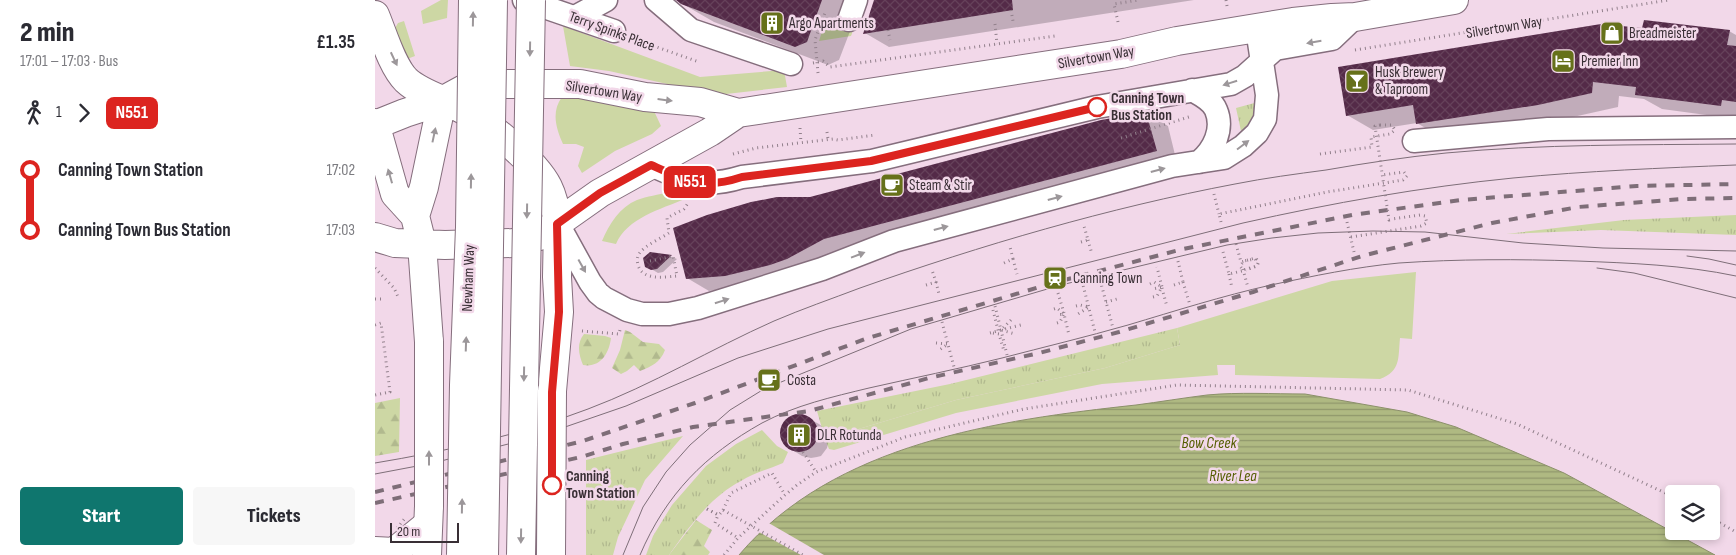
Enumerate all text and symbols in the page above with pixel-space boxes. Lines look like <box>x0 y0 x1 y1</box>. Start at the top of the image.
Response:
street label: Terry Spinks Place <box>566 7 657 56</box>
building icon: Argo Apartments <box>759 10 785 36</box>
one-way arrow <box>469 11 477 27</box>
street label: Silvertown Way <box>1465 12 1544 43</box>
place label: Argo Apartments <box>788 14 874 33</box>
text: 2 min <box>20 16 74 49</box>
shop icon: Breadmeister <box>1599 20 1625 46</box>
place label: Breadmeister <box>1629 24 1697 43</box>
text: £1.35 <box>316 31 355 54</box>
one-way arrow <box>1306 38 1322 46</box>
one-way arrow <box>526 41 534 57</box>
street label: Silvertown Way <box>1057 41 1136 74</box>
hotel icon: Premier Inn <box>1550 48 1576 74</box>
text: 17:01 – 17:03 · Bus <box>20 52 118 71</box>
one-way arrow <box>390 52 399 67</box>
place label: Premier Inn <box>1581 52 1638 71</box>
place label: Husk Brewery & Taproom <box>1375 63 1444 99</box>
bar icon: Husk Brewery & Taproom <box>1344 68 1370 94</box>
street label: Silvertown Way <box>564 76 644 107</box>
one-way arrow <box>1223 79 1238 87</box>
place label: Canning Town Bus Station <box>1111 89 1184 125</box>
one-way arrow <box>657 96 673 104</box>
marker: Canning Town Bus Station <box>1087 97 1107 117</box>
icon: walk <box>20 99 48 127</box>
icon: forward <box>70 99 98 127</box>
text: N551 <box>116 102 148 123</box>
text: 1 <box>56 103 62 122</box>
one-way arrow <box>431 126 439 142</box>
one-way arrow <box>1236 140 1250 150</box>
text: Canning Town Station <box>58 159 203 182</box>
text: 17:02 <box>326 161 355 180</box>
line badge: N551 <box>655 166 725 198</box>
one-way arrow <box>1150 166 1165 174</box>
one-way arrow <box>385 168 393 183</box>
text: N551 <box>674 171 706 192</box>
cafe icon: Steam & Stir <box>879 172 905 198</box>
one-way arrow <box>467 173 475 189</box>
place label: Steam & Stir <box>909 176 972 195</box>
one-way arrow <box>1047 193 1062 201</box>
one-way arrow <box>523 203 531 219</box>
text: Canning Town Bus Station <box>58 219 231 242</box>
text: 17:03 <box>326 221 355 240</box>
one-way arrow <box>933 224 948 232</box>
street label: Newham Way <box>458 244 479 312</box>
one-way arrow <box>851 251 866 259</box>
one-way arrow <box>577 259 586 273</box>
station icon: Canning Town <box>1042 265 1068 291</box>
place label: Canning Town <box>1073 269 1142 288</box>
one-way arrow <box>714 297 729 304</box>
one-way arrow <box>462 336 470 352</box>
one-way arrow <box>520 366 528 382</box>
cafe icon: Costa <box>756 367 782 393</box>
place label: Costa <box>787 371 816 390</box>
building icon: DLR Rotunda <box>786 422 812 448</box>
place label: DLR Rotunda <box>817 426 882 445</box>
water label: Bow Creek <box>1181 434 1238 453</box>
one-way arrow <box>425 449 433 465</box>
place label: Canning Town Station <box>566 467 635 503</box>
water label: River Lea <box>1209 467 1257 486</box>
marker: Canning Town Station <box>542 475 562 495</box>
map controls <box>1665 485 1720 540</box>
button: layers <box>1665 485 1720 540</box>
button: Start <box>20 487 183 545</box>
button: Tickets <box>193 487 355 545</box>
one-way arrow <box>458 498 466 514</box>
scale bar <box>390 520 459 543</box>
text: 20 m <box>397 523 420 540</box>
one-way arrow <box>517 528 525 544</box>

